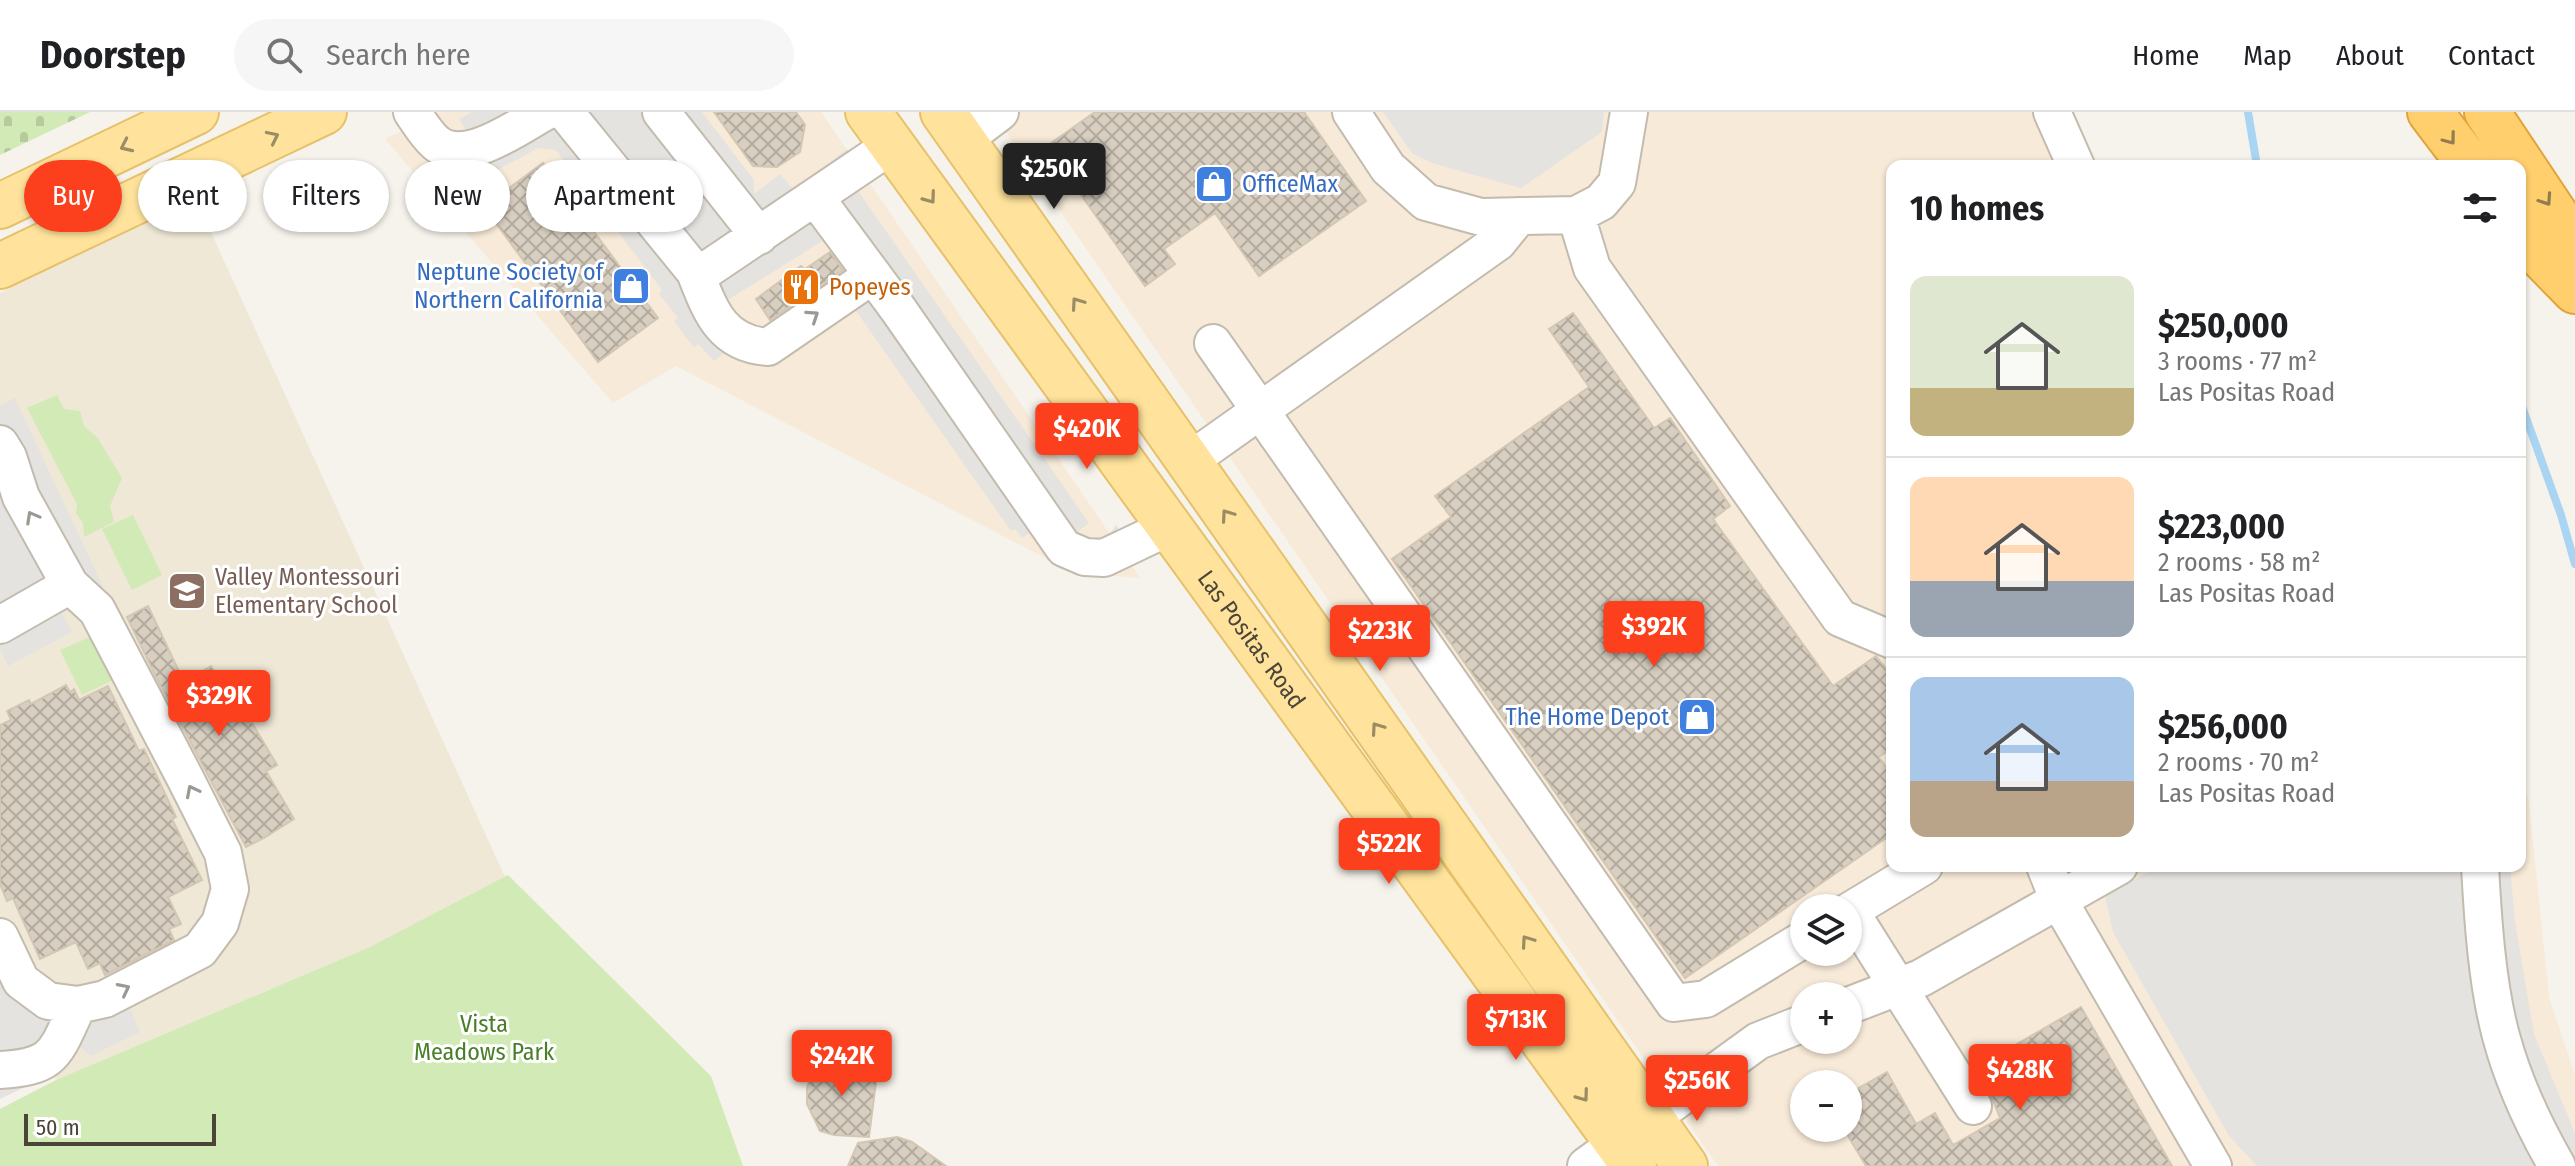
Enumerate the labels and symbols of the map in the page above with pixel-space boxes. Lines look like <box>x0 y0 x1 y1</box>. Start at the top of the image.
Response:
one-way arrow <box>265 130 279 146</box>
one-way arrow <box>2441 130 2455 145</box>
one-way arrow <box>120 136 134 152</box>
pin: $250K <box>998 143 1110 211</box>
shop icon: OfficeMax <box>1193 163 1235 205</box>
place label: OfficeMax <box>1242 170 1338 198</box>
one-way arrow <box>921 189 935 203</box>
one-way arrow <box>2536 192 2551 206</box>
place label: Neptune Society of Northern California <box>414 258 605 314</box>
shop icon: Neptune Society of Northern California <box>610 265 652 307</box>
restaurant icon: Popeyes <box>780 266 822 308</box>
place label: Popeyes <box>829 273 911 301</box>
one-way arrow <box>1073 297 1087 311</box>
one-way arrow <box>804 311 818 326</box>
pin: $420K <box>1031 403 1143 471</box>
one-way arrow <box>1222 510 1237 524</box>
one-way arrow <box>26 511 42 526</box>
place label: Valley Montessouri Elementary School <box>215 563 400 619</box>
street label: Las Positas Road <box>1192 565 1311 714</box>
school or university icon: Valley Montessouri Elementary School <box>166 570 208 612</box>
pin: $392K <box>1598 601 1710 669</box>
pin: $223K <box>1324 605 1436 673</box>
pin: $329K <box>163 670 275 738</box>
shop icon: The Home Depot <box>1676 696 1718 738</box>
place label: The Home Depot <box>1506 703 1669 731</box>
one-way arrow <box>1372 722 1387 737</box>
one-way arrow <box>186 784 202 799</box>
pin: $522K <box>1333 818 1445 886</box>
one-way arrow <box>1522 935 1537 949</box>
one-way arrow <box>116 983 131 998</box>
pin: $713K <box>1460 994 1572 1062</box>
park label: Vista Meadows Park <box>414 1010 555 1066</box>
pin: $242K <box>786 1030 898 1098</box>
pin: $428K <box>1964 1044 2076 1112</box>
pin: $256K <box>1641 1055 1753 1123</box>
one-way arrow <box>1573 1087 1587 1101</box>
scale bar <box>24 1110 216 1146</box>

